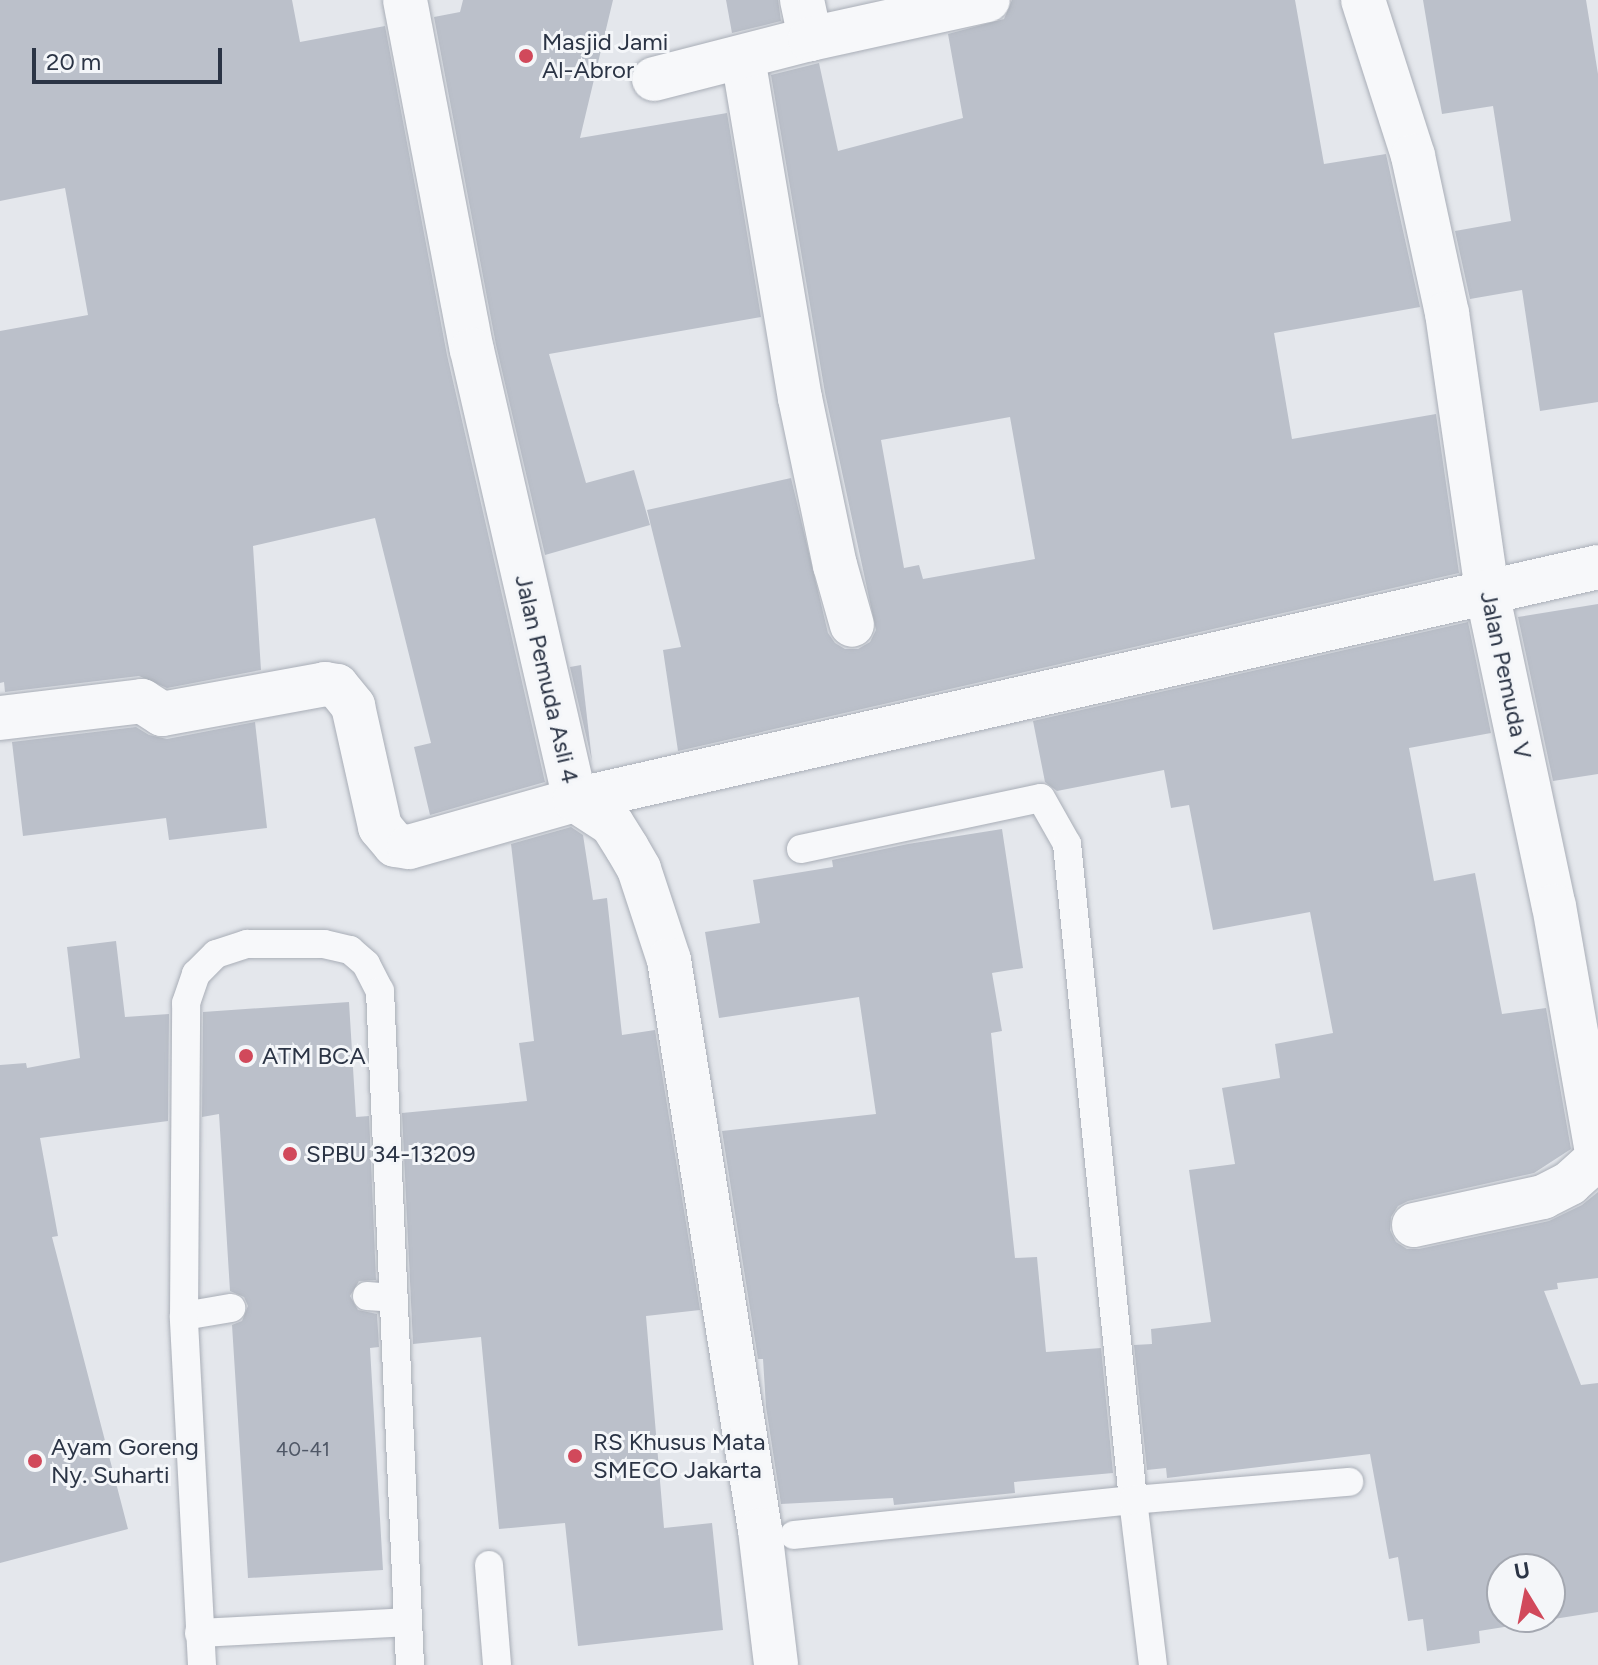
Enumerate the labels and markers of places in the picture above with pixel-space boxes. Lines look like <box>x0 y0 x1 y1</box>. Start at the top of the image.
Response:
place label: Masjid Jami Al-Abror <box>542 28 668 84</box>
marker: Masjid Jami Al-Abror <box>517 47 535 65</box>
place label: ATM BCA <box>262 1042 366 1070</box>
marker: ATM BCA <box>237 1047 255 1065</box>
place label: SPBU 34-13209 <box>306 1140 476 1168</box>
marker: SPBU 34-13209 <box>281 1145 299 1163</box>
place label: RS Khusus Mata SMECO Jakarta <box>593 1428 766 1484</box>
place label: Ayam Goreng Ny. Suharti <box>51 1433 199 1489</box>
marker: RS Khusus Mata SMECO Jakarta <box>564 1445 586 1467</box>
marker: Ayam Goreng Ny. Suharti <box>26 1452 44 1470</box>

